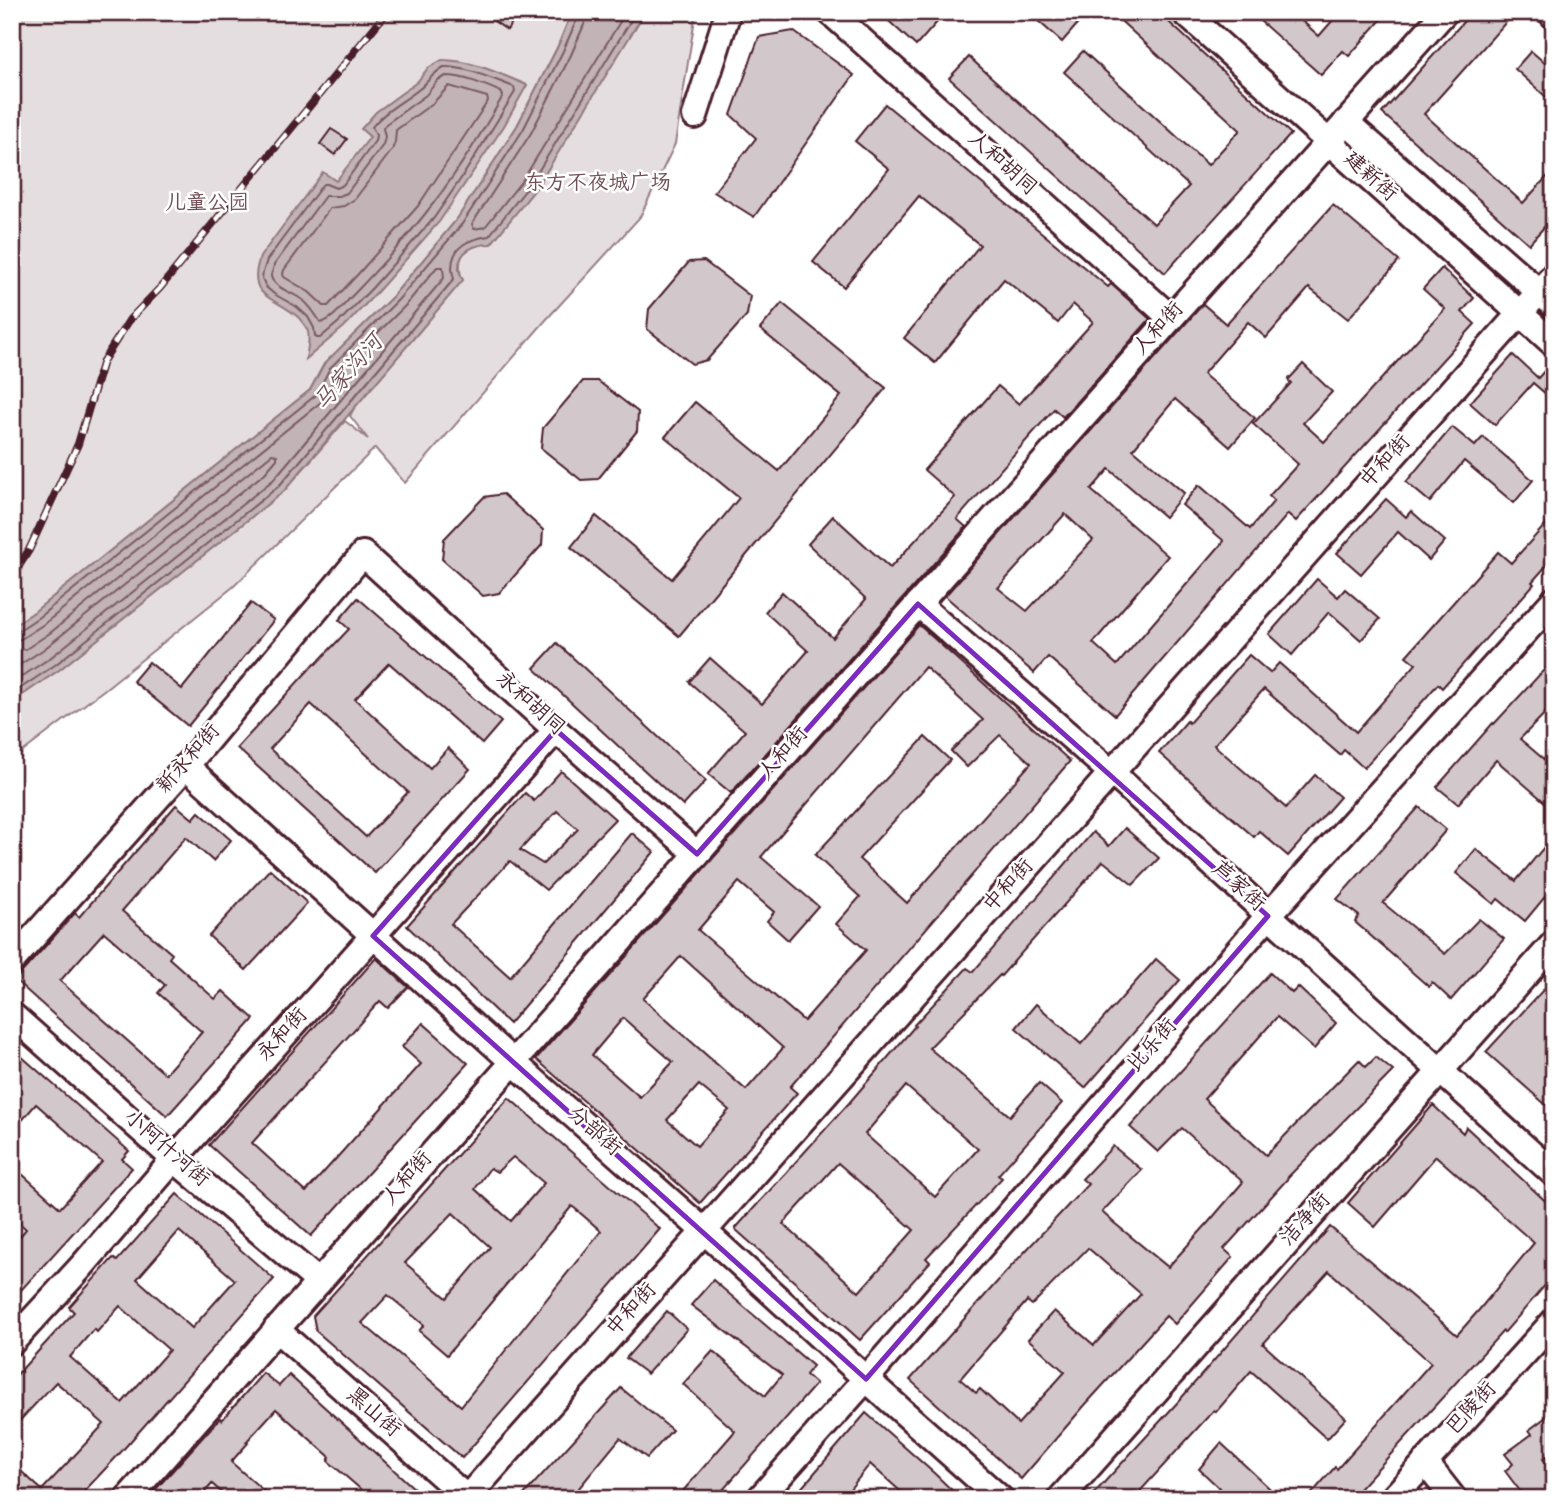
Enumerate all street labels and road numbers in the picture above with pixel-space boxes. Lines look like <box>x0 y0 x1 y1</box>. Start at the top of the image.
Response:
street label: 人和胡同 <box>961 127 1041 202</box>
street label: 建新街 <box>1337 147 1401 208</box>
street label: 人和街 <box>1129 298 1190 362</box>
street label: 中和街 <box>1355 430 1417 495</box>
street label: 永和胡同 <box>489 667 569 742</box>
street label: 新永和街 <box>152 719 227 800</box>
street label: 人和街 <box>754 722 815 787</box>
street label: 中和街 <box>978 854 1040 919</box>
street label: 芦家街 <box>1205 857 1269 918</box>
street label: 永和街 <box>253 1004 314 1068</box>
street label: 比乐街 <box>1123 1014 1184 1079</box>
street label: 分部街 <box>561 1102 626 1163</box>
street label: 小阿什河街 <box>117 1105 214 1194</box>
street label: 人和街 <box>378 1147 439 1212</box>
street label: 洁净街 <box>1275 1188 1337 1253</box>
street label: 中和街 <box>601 1278 663 1343</box>
street label: 巴陵街 <box>1441 1377 1503 1442</box>
street label: 黑山街 <box>340 1383 405 1444</box>

